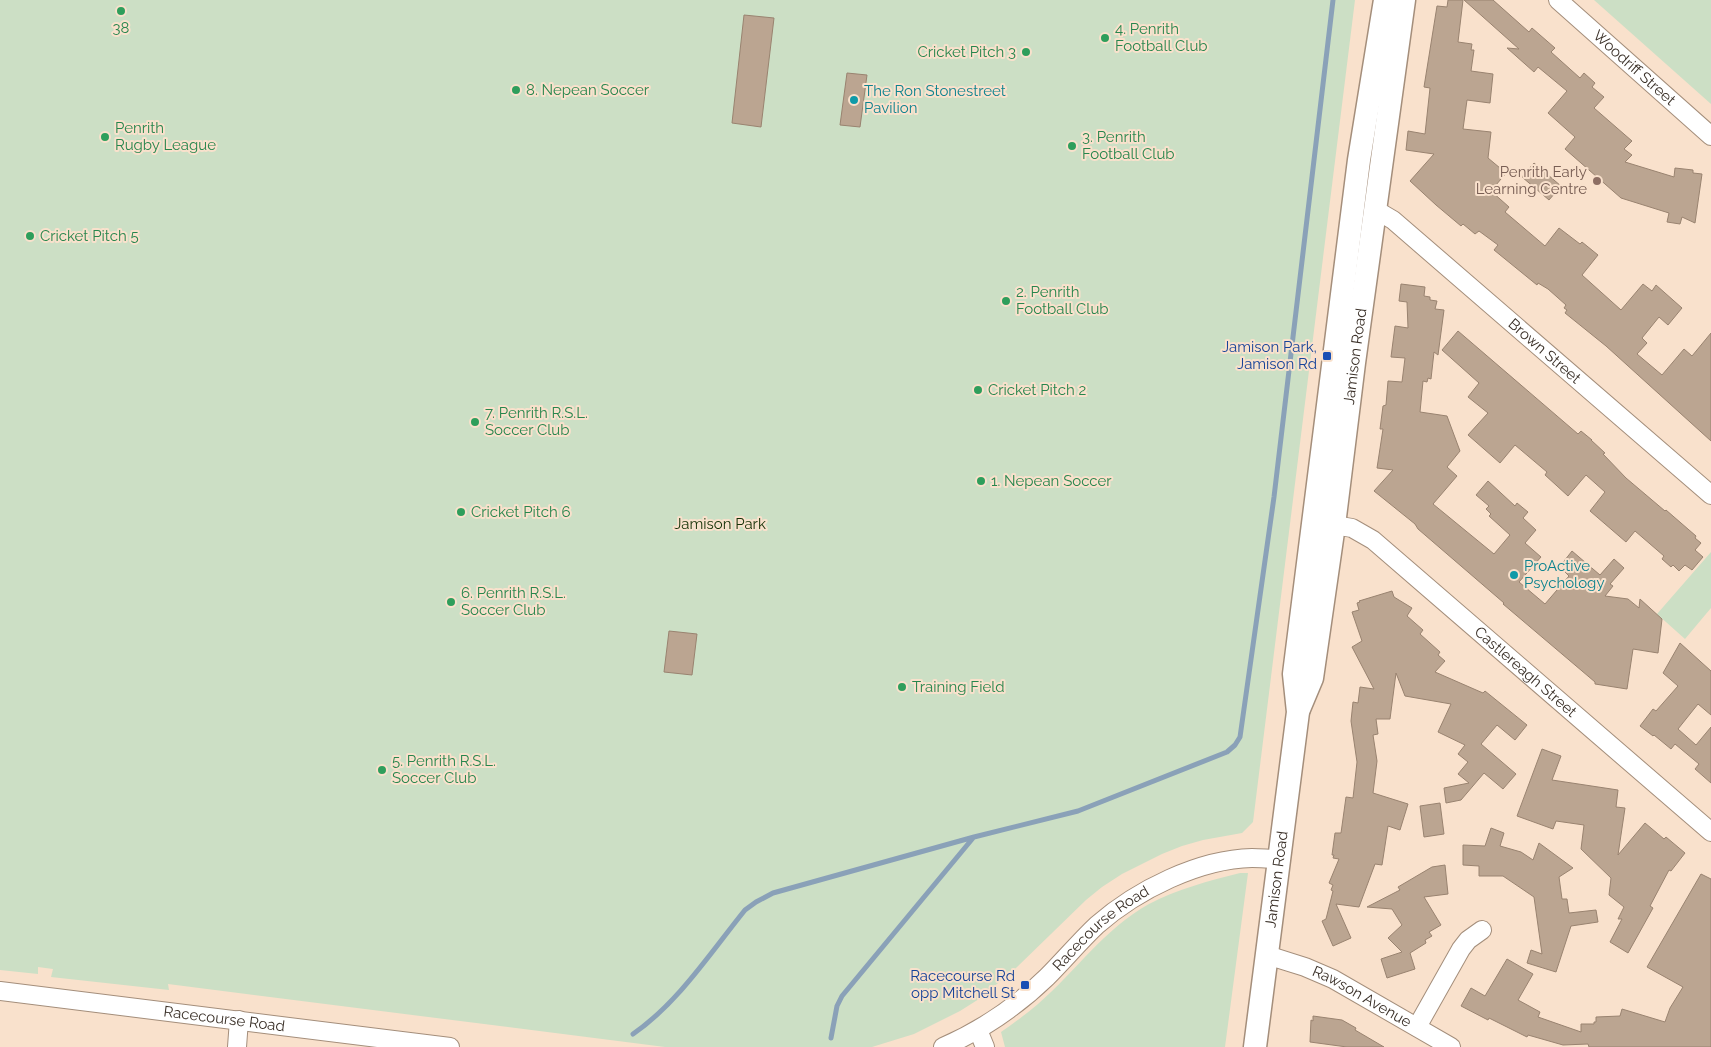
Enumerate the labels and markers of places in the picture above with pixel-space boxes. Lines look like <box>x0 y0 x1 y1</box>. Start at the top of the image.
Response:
marker: 38 <box>115 5 127 17</box>
place label: 38 <box>113 19 130 37</box>
place label: 4. Penrith Football Club <box>1115 20 1208 55</box>
marker: 4. Penrith Football Club <box>1099 32 1111 44</box>
place label: Cricket Pitch 3 <box>918 43 1016 61</box>
marker: Cricket Pitch 3 <box>1020 46 1032 58</box>
place label: 8. Nepean Soccer <box>526 81 650 99</box>
place label: The Ron Stonestreet Pavilion <box>864 82 1006 117</box>
marker: 8. Nepean Soccer <box>510 84 522 96</box>
marker: The Ron Stonestreet Pavilion <box>848 94 860 106</box>
place label: Penrith Rugby League <box>115 119 216 154</box>
place label: 3. Penrith Football Club <box>1082 128 1175 163</box>
marker: Penrith Rugby League <box>99 131 111 143</box>
marker: 3. Penrith Football Club <box>1066 140 1078 152</box>
place label: Penrith Early Learning Centre <box>1476 163 1587 198</box>
marker: Penrith Early Learning Centre <box>1591 175 1603 187</box>
place label: Cricket Pitch 5 <box>40 227 139 245</box>
marker: Cricket Pitch 5 <box>24 230 36 242</box>
place label: 2. Penrith Football Club <box>1016 283 1109 318</box>
marker: 2. Penrith Football Club <box>1000 295 1012 307</box>
place label: Jamison Park, Jamison Rd <box>1222 338 1317 373</box>
marker: Jamison Park, Jamison Rd <box>1321 350 1333 362</box>
place label: Cricket Pitch 2 <box>988 381 1086 399</box>
marker: Cricket Pitch 2 <box>972 384 984 396</box>
place label: 7. Penrith R.S.L. Soccer Club <box>485 404 588 439</box>
marker: 7. Penrith R.S.L. Soccer Club <box>469 416 481 428</box>
place label: 1. Nepean Soccer <box>991 472 1112 490</box>
marker: 1. Nepean Soccer <box>975 475 987 487</box>
place label: Cricket Pitch 6 <box>471 503 571 521</box>
marker: Cricket Pitch 6 <box>455 506 467 518</box>
place label: ProActive Psychology <box>1524 557 1605 592</box>
marker: ProActive Psychology <box>1508 569 1520 581</box>
place label: 6. Penrith R.S.L. Soccer Club <box>461 584 566 619</box>
marker: 6. Penrith R.S.L. Soccer Club <box>445 596 457 608</box>
place label: Training Field <box>912 678 1005 696</box>
marker: Training Field <box>896 681 908 693</box>
place label: 5. Penrith R.S.L. Soccer Club <box>392 752 496 787</box>
marker: 5. Penrith R.S.L. Soccer Club <box>376 764 388 776</box>
place label: Racecourse Rd opp Mitchell St <box>910 967 1015 1002</box>
marker: Racecourse Rd opp Mitchell St <box>1019 979 1031 991</box>

